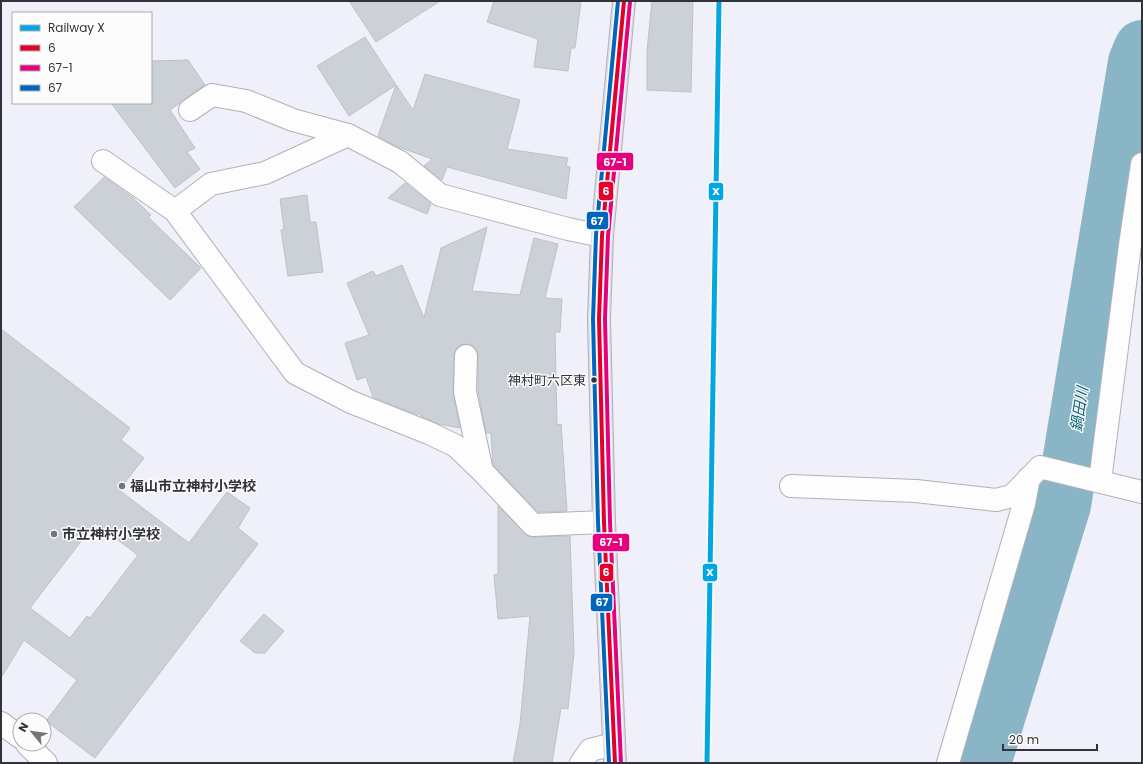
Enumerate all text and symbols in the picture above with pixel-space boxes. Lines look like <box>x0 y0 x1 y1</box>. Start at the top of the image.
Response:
legend <box>12 12 152 104</box>
text: Railway X <box>48 19 105 36</box>
text: 6 <box>48 39 56 56</box>
text: 67-1 <box>48 59 73 76</box>
text: 67 <box>48 79 63 96</box>
line badge: 67-1 <box>596 152 634 171</box>
text: 67-1 <box>603 154 627 170</box>
line badge: 6 <box>598 181 614 201</box>
line badge: X <box>708 182 724 201</box>
text: 6 <box>602 183 610 199</box>
text: X <box>712 183 720 199</box>
line badge: 67 <box>586 211 609 230</box>
text: 67 <box>591 213 604 229</box>
place label: 神村町六区東 <box>508 371 586 390</box>
marker: 神村町六区東 <box>589 375 599 385</box>
water label: 鍋田川 <box>1065 383 1093 433</box>
place label: 福山市立神村小学校 <box>130 476 256 496</box>
marker: 福山市立神村小学校 <box>117 481 127 491</box>
place label: 市立神村小学校 <box>62 524 160 544</box>
marker: 市立神村小学校 <box>49 529 59 539</box>
line badge: 67-1 <box>592 533 630 552</box>
text: 67-1 <box>599 534 623 550</box>
line badge: 6 <box>599 563 614 582</box>
line badge: X <box>702 563 718 582</box>
text: 6 <box>602 564 610 580</box>
text: X <box>706 564 714 580</box>
line badge: 67 <box>590 593 613 612</box>
text: 67 <box>596 594 609 610</box>
north arrow <box>12 712 52 752</box>
text: N <box>14 720 32 735</box>
scale bar <box>1003 726 1097 752</box>
text: 20 m <box>1009 731 1039 748</box>

